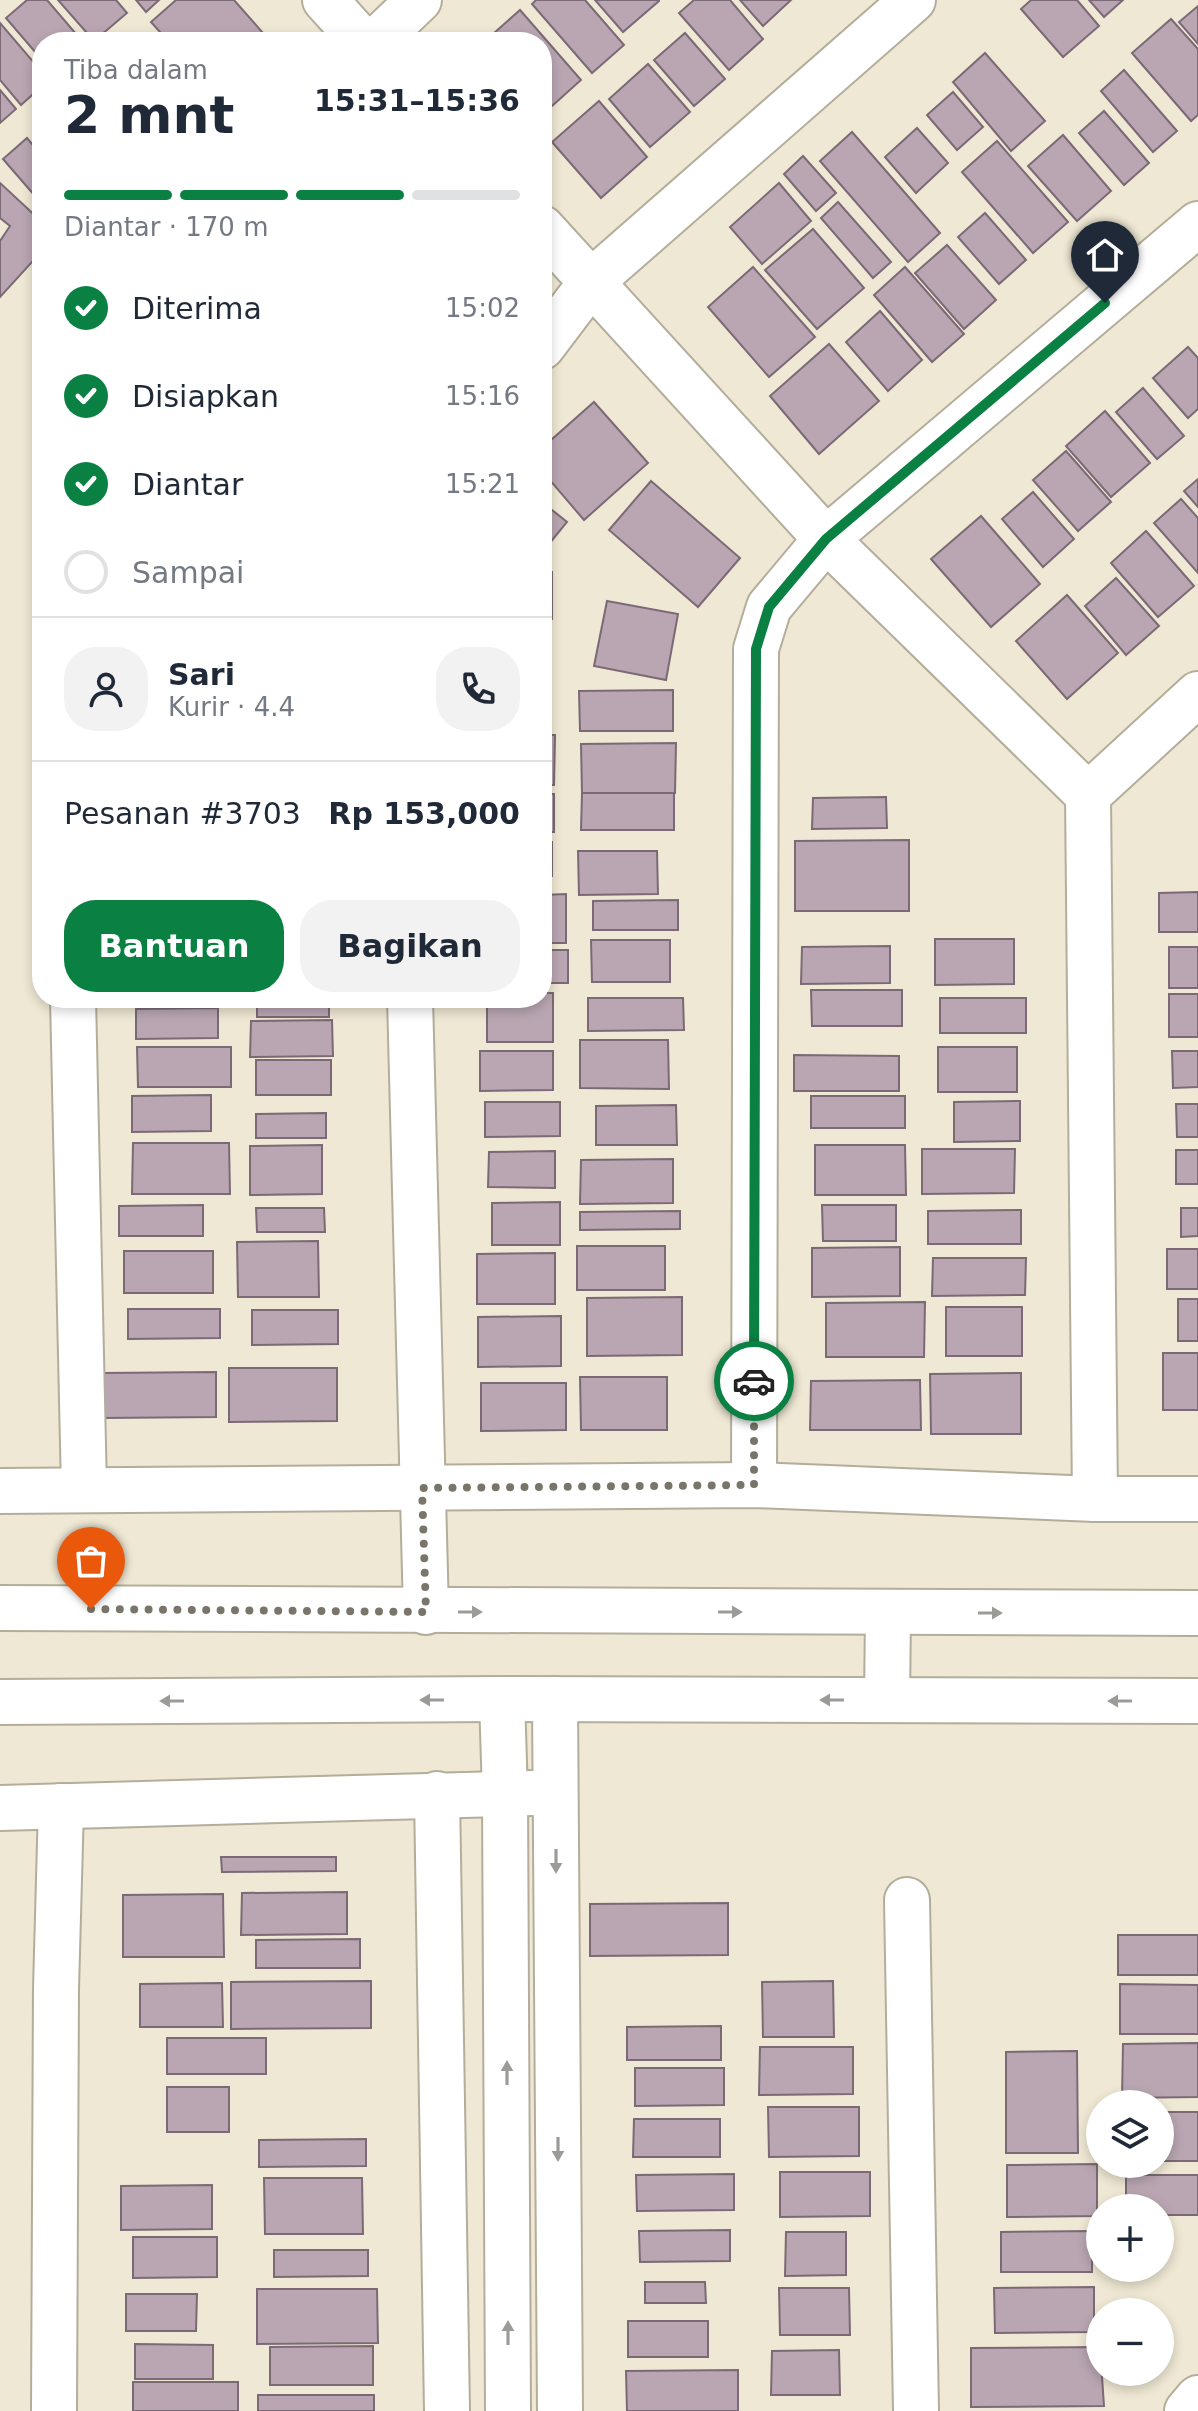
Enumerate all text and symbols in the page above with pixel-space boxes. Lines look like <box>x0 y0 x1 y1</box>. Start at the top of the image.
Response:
text: Tiba dalam <box>64 55 208 85</box>
text: 15:31–15:36 <box>314 83 520 118</box>
text: 2 mnt <box>64 85 234 145</box>
text: Diantar · 170 m <box>64 212 268 242</box>
pin <box>1071 221 1139 303</box>
icon: home <box>1083 233 1127 277</box>
icon: check <box>64 286 108 330</box>
text: Diterima <box>132 291 262 326</box>
text: 15:02 <box>445 293 520 323</box>
icon: check <box>64 374 108 418</box>
text: Disiapkan <box>132 379 279 414</box>
text: 15:16 <box>445 381 520 411</box>
icon: check <box>64 462 108 506</box>
text: Diantar <box>132 467 243 502</box>
text: 15:21 <box>445 469 520 499</box>
text: Sampai <box>132 555 244 590</box>
button: person <box>64 647 148 731</box>
button: phone <box>436 647 520 731</box>
text: Sari <box>168 657 235 692</box>
text: Kurir · 4.4 <box>168 692 295 722</box>
text: Pesanan #3703 <box>64 796 301 831</box>
text: Rp 153,000 <box>328 796 520 831</box>
button: Bantuan <box>64 900 284 992</box>
button: Bagikan <box>300 900 520 992</box>
courier <box>714 1341 794 1421</box>
icon: car <box>732 1359 776 1403</box>
pin <box>57 1527 125 1609</box>
icon: bag <box>69 1539 113 1583</box>
one-way arrow <box>458 1606 483 1618</box>
one-way arrow <box>718 1606 743 1618</box>
one-way arrow <box>978 1607 1003 1619</box>
one-way arrow <box>419 1693 444 1706</box>
one-way arrow <box>819 1694 844 1706</box>
one-way arrow <box>159 1695 184 1707</box>
one-way arrow <box>1107 1695 1132 1707</box>
one-way arrow <box>550 1849 562 1874</box>
one-way arrow <box>501 2060 513 2085</box>
map controls <box>1086 2090 1174 2386</box>
button: layers <box>1086 2090 1174 2178</box>
one-way arrow <box>552 2137 564 2162</box>
button: + <box>1086 2194 1174 2282</box>
button: − <box>1086 2298 1174 2386</box>
one-way arrow <box>502 2320 514 2345</box>

